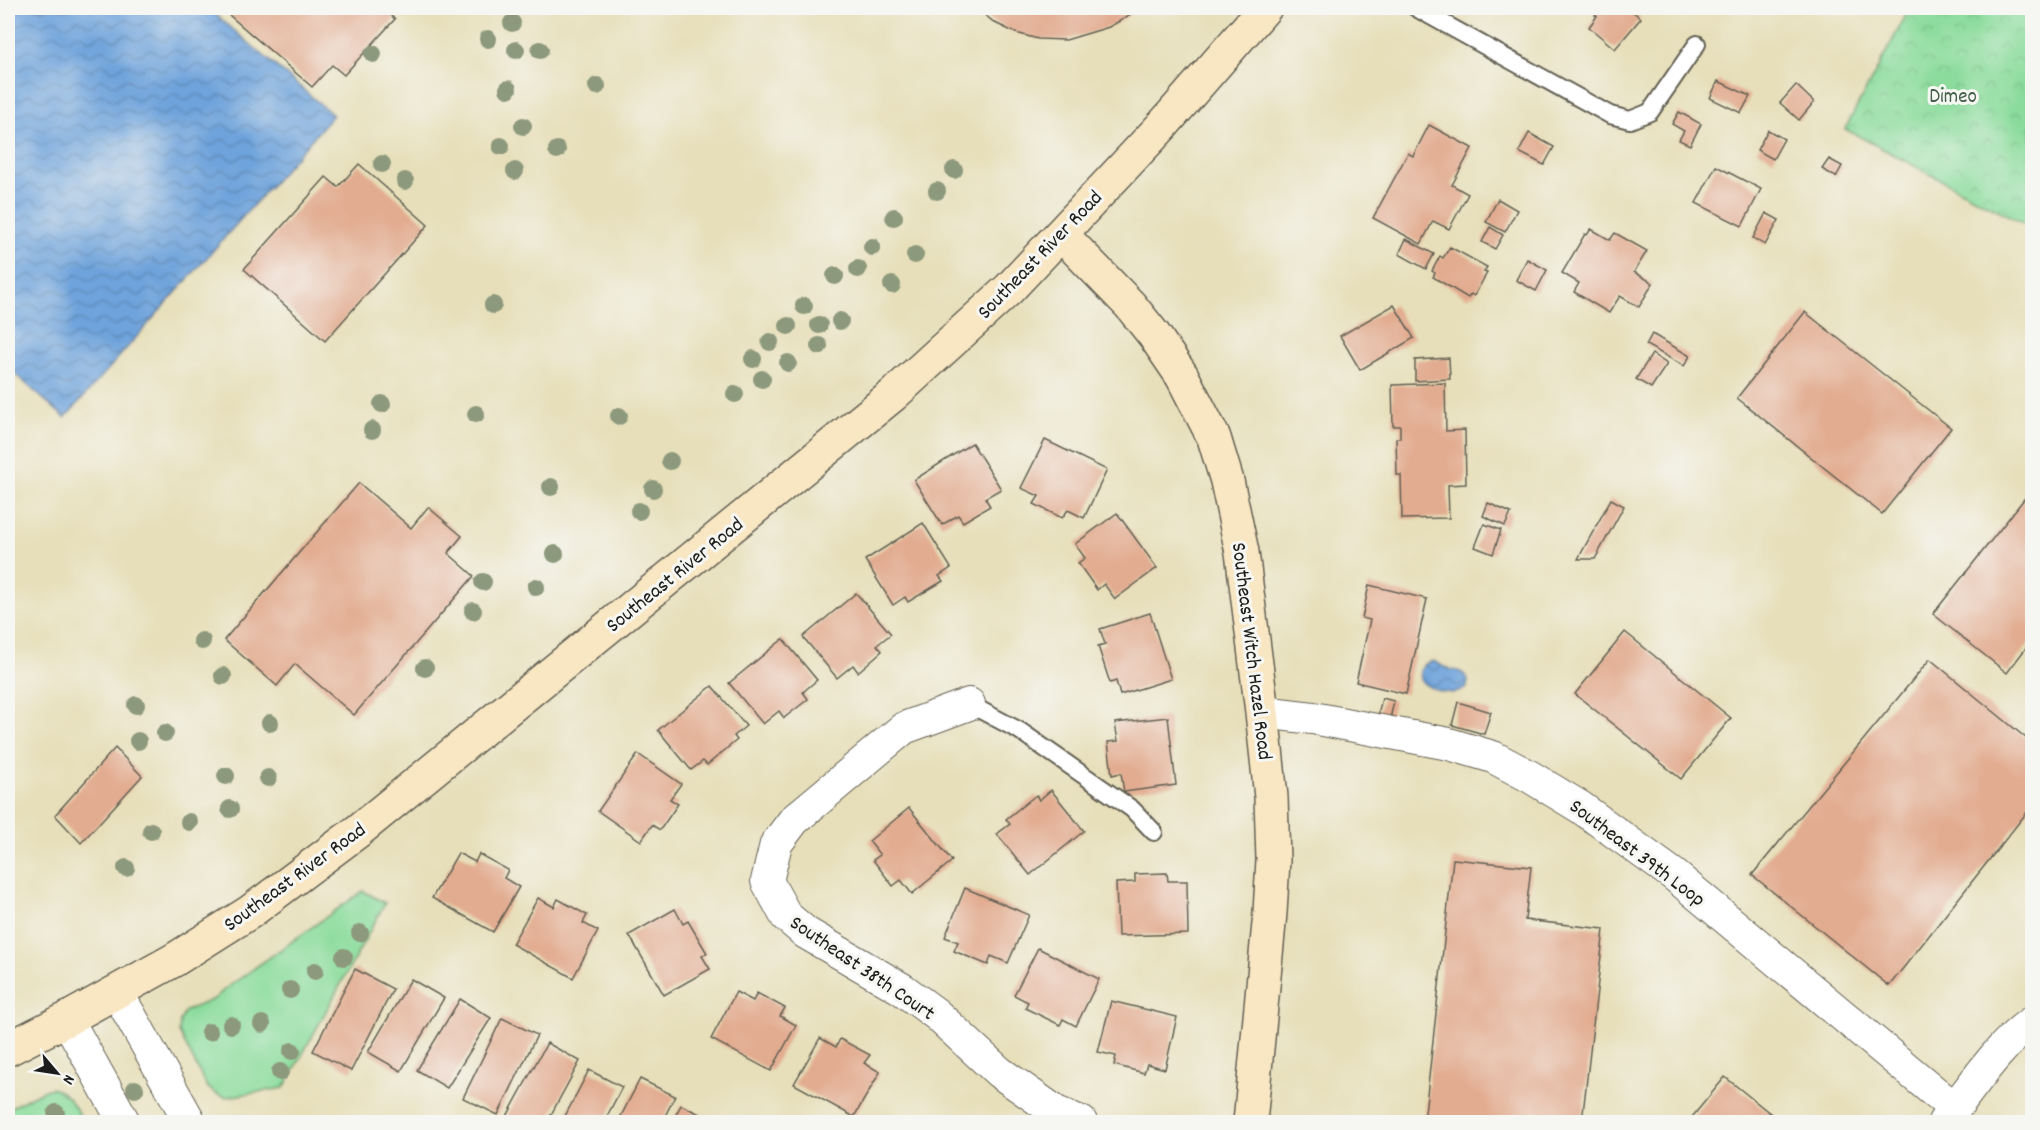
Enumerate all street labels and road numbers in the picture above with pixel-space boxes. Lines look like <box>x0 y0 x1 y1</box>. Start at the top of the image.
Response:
street label: Southeast River Road <box>972 185 1111 327</box>
street label: Southeast River Road <box>601 511 751 641</box>
street label: Southeast Witch Hazel Road <box>1222 541 1278 762</box>
street label: Southeast 39th Loop <box>1562 793 1711 916</box>
street label: Southeast River Road <box>218 816 373 940</box>
street label: Southeast 38th Court <box>783 910 940 1030</box>

